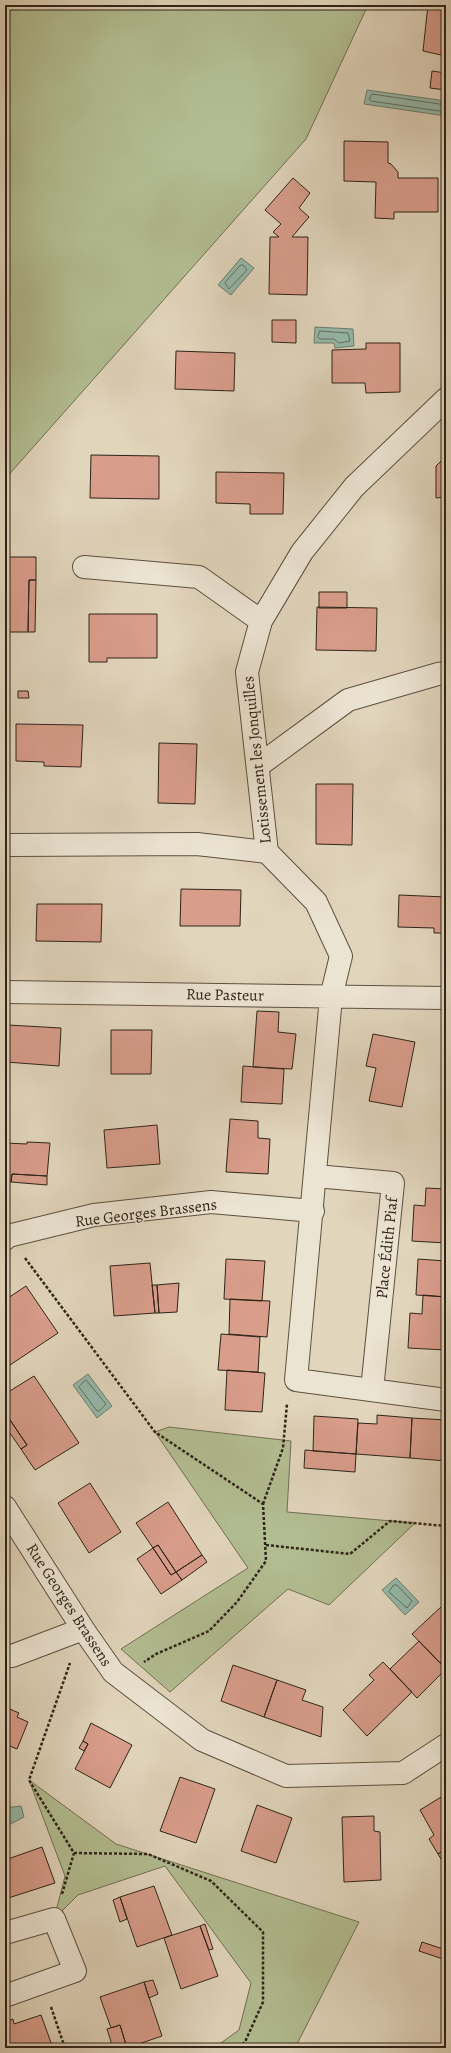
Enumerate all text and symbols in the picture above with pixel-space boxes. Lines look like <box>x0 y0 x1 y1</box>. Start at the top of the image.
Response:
street label: Lotissement les Jonquilles <box>237 675 277 845</box>
street label: Rue Pasteur <box>186 983 264 1007</box>
street label: Rue Georges Brassens <box>74 1193 218 1233</box>
street label: Place Édith Piaf <box>371 1193 404 1300</box>
street label: Rue Georges Brassens <box>21 1539 117 1671</box>

